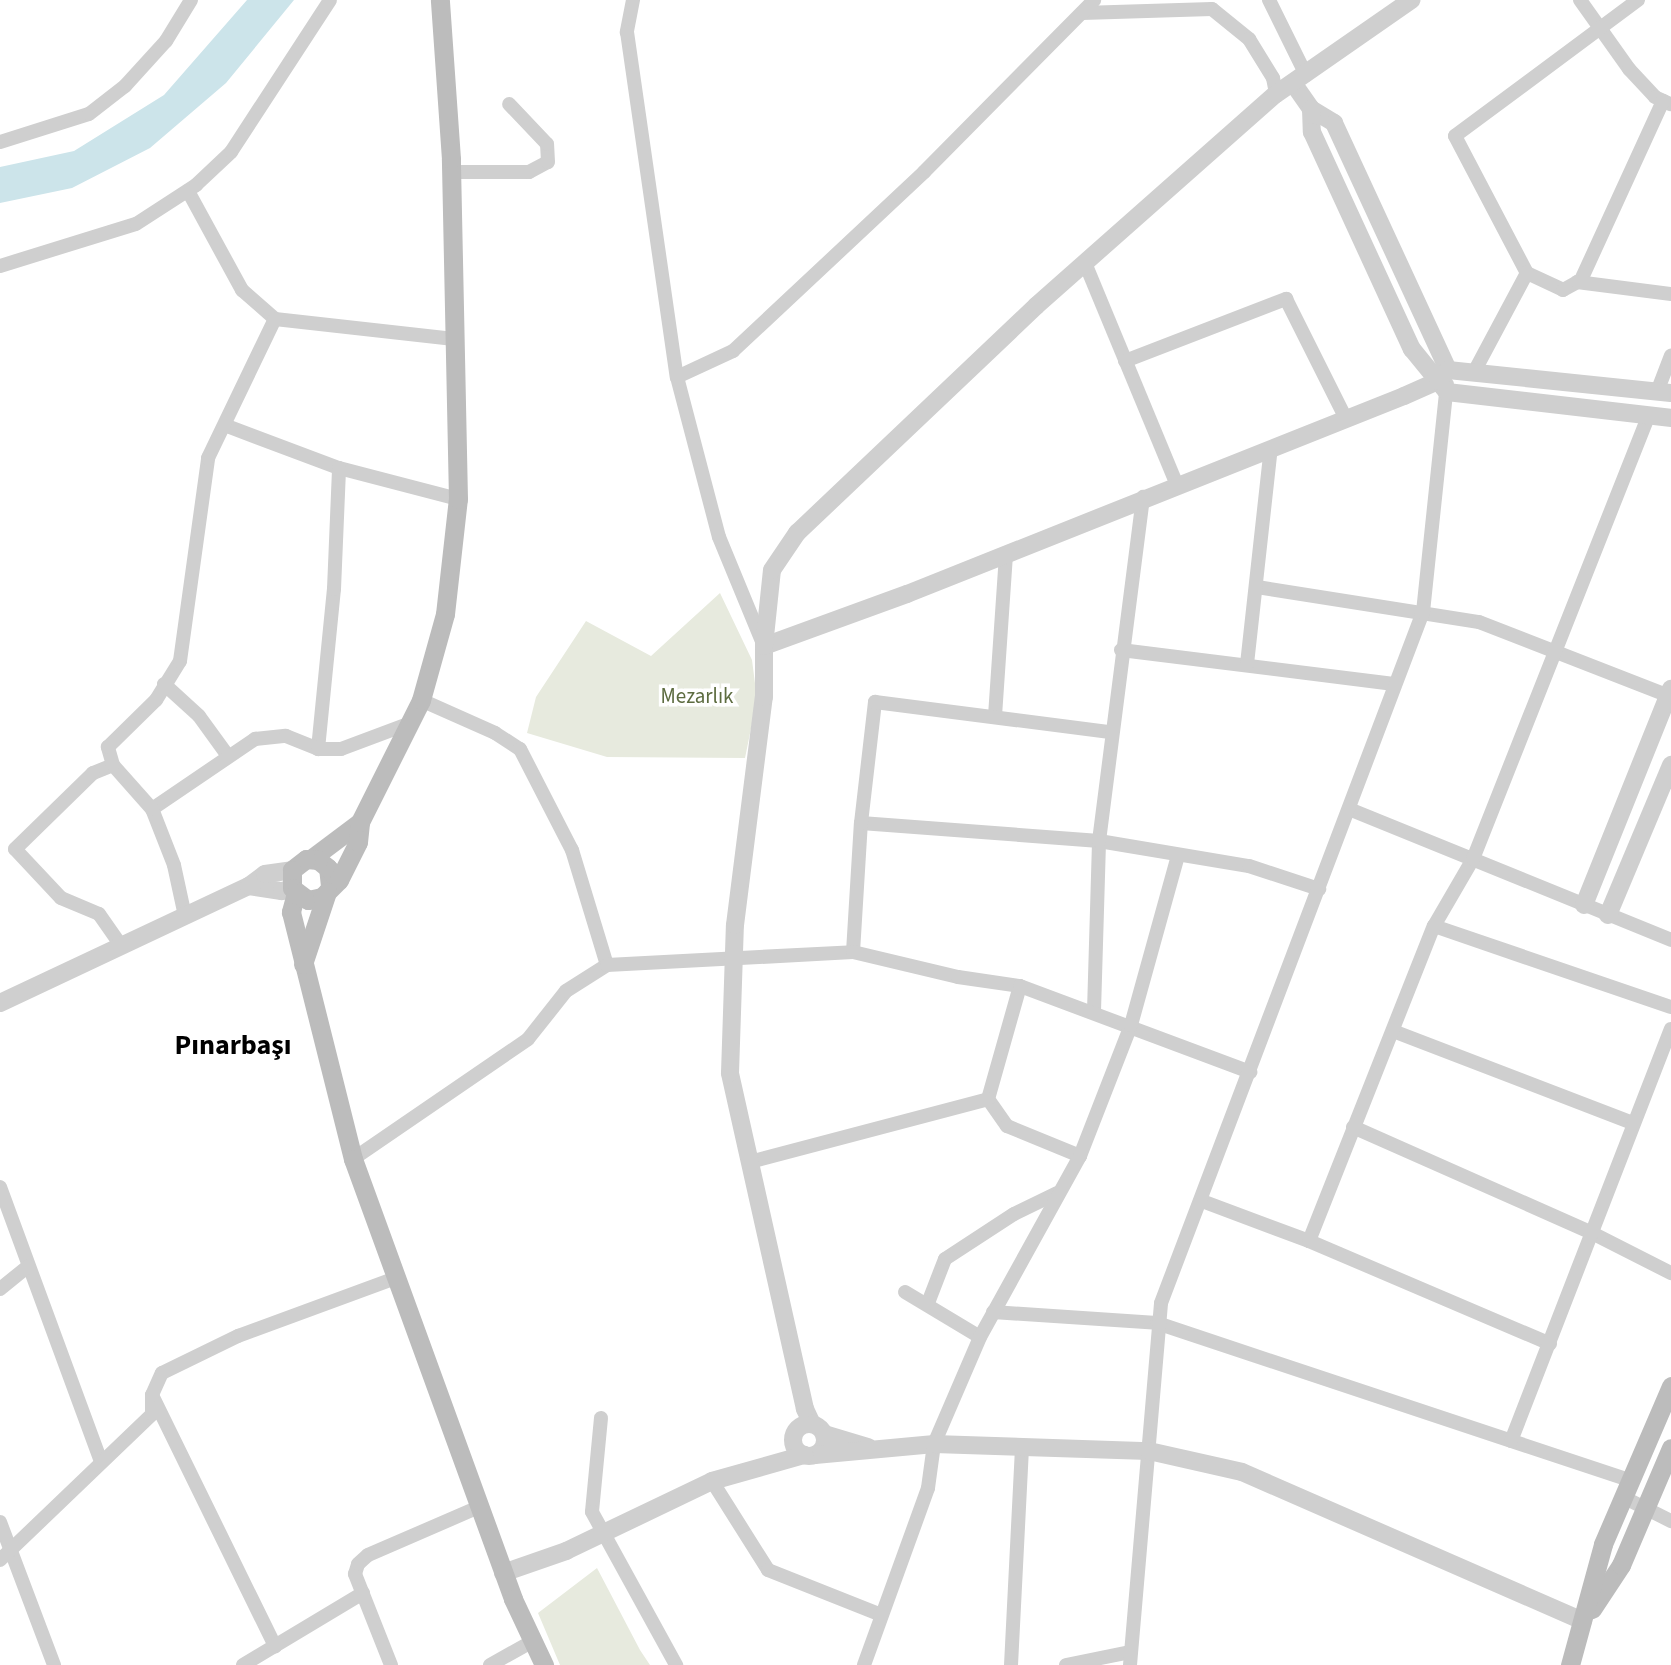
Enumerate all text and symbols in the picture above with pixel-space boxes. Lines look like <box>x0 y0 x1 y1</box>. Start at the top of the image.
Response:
park label: Mezarlık <box>661 683 733 709</box>
district label: Pınarbaşı <box>174 1028 292 1062</box>

